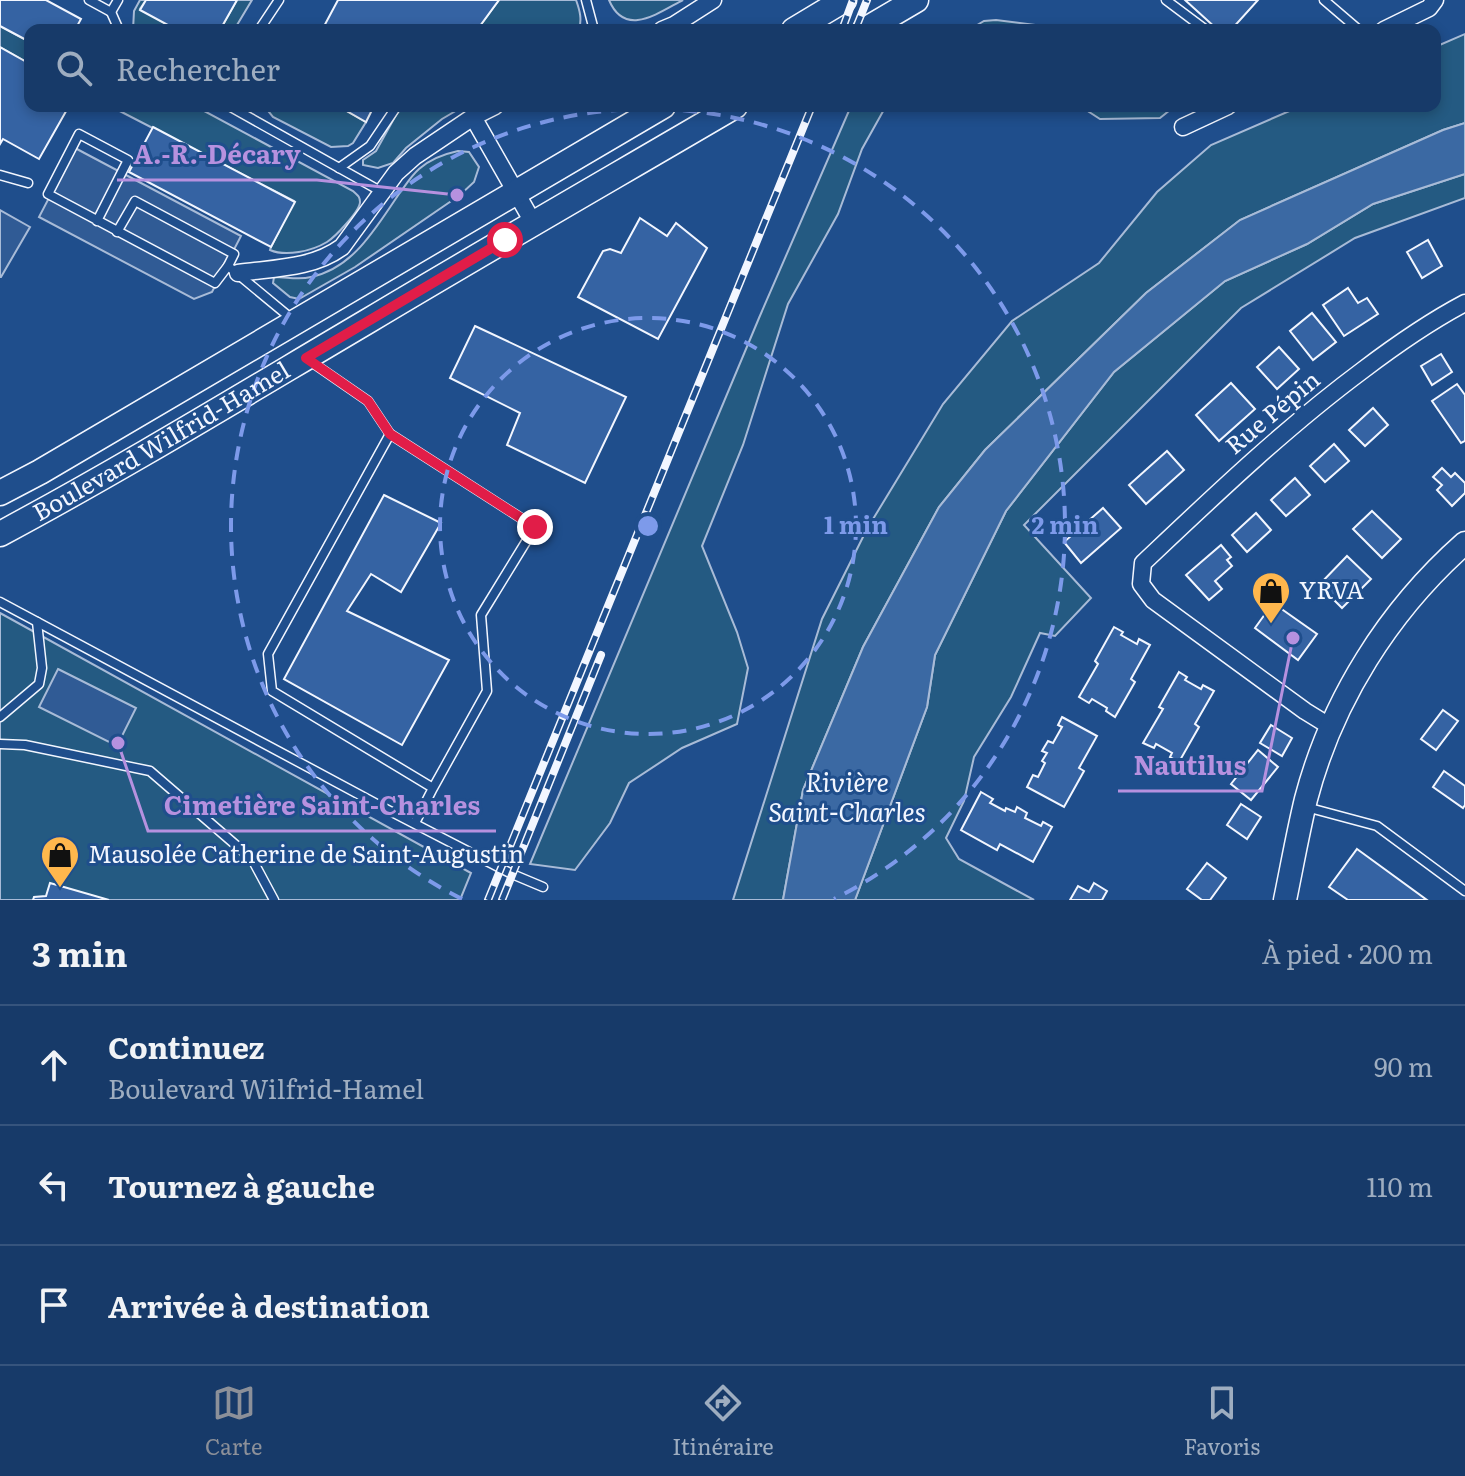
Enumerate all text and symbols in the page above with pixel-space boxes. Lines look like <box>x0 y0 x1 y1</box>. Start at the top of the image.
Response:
search box <box>24 24 1441 112</box>
icon: search <box>52 46 96 90</box>
text: Rechercher <box>116 46 280 90</box>
callout: A.-R.-Décary <box>117 130 317 180</box>
text: A.-R.-Décary <box>133 133 301 172</box>
route start <box>487 222 523 258</box>
street label: Boulevard Wilfrid-Hamel <box>26 351 295 528</box>
street label: Rue Pépin <box>1216 361 1326 461</box>
text: 1 min <box>824 506 888 541</box>
text: 2 min <box>1031 506 1099 541</box>
route end <box>517 509 553 545</box>
centre of rings <box>634 512 662 540</box>
shop icon: YRVA <box>1250 570 1292 625</box>
place label: YRVA <box>1299 571 1364 606</box>
callout: Nautilus <box>1118 741 1262 791</box>
text: Nautilus <box>1134 744 1246 783</box>
water label: Rivière Saint-Charles <box>768 761 926 830</box>
callout: Cimetière Saint-Charles <box>148 781 496 831</box>
text: Cimetière Saint-Charles <box>164 784 480 823</box>
shop icon: Mausolée Catherine de Saint-Augustin <box>39 834 81 889</box>
place label: Mausolée Catherine de Saint-Augustin <box>88 835 524 870</box>
text: 3 min <box>32 927 128 977</box>
text: À pied · 200 m <box>1262 933 1433 972</box>
text: Continuez <box>108 1024 265 1068</box>
icon: ahead <box>32 1043 76 1087</box>
text: 90 m <box>1374 1046 1433 1085</box>
text: Boulevard Wilfrid-Hamel <box>108 1068 424 1107</box>
icon: left <box>32 1163 76 1207</box>
text: Tournez à gauche <box>108 1163 375 1207</box>
text: 110 m <box>1366 1166 1433 1205</box>
icon: arrive <box>32 1283 76 1327</box>
text: Arrivée à destination <box>108 1283 430 1327</box>
tab: Carte <box>205 1381 262 1462</box>
tab: Itinéraire <box>672 1381 774 1462</box>
tab: Favoris <box>1184 1381 1260 1462</box>

